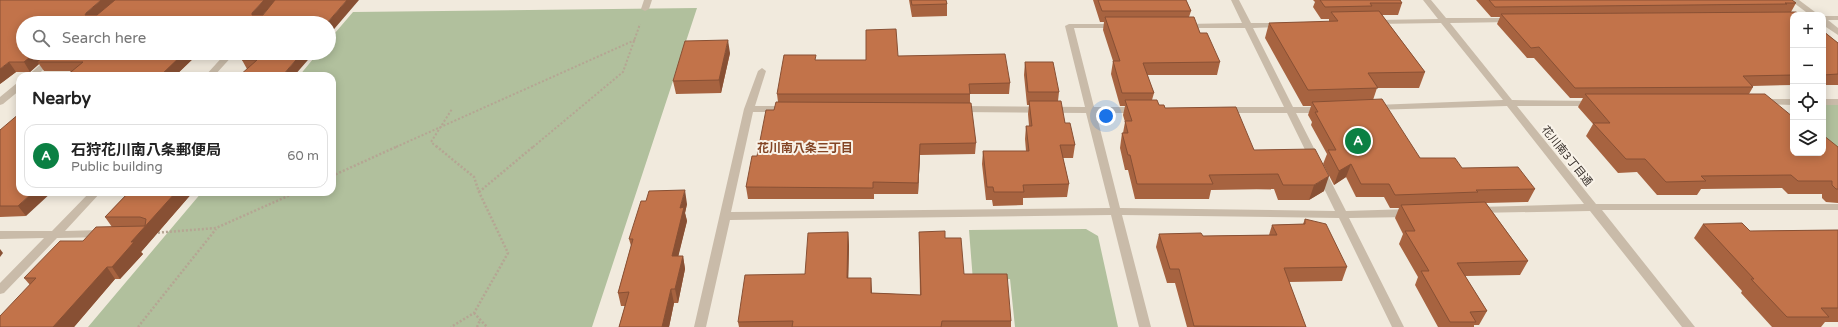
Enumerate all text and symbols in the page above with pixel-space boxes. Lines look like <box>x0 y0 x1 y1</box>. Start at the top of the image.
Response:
map controls <box>1790 12 1826 156</box>
button: + <box>1790 12 1826 48</box>
search box <box>16 16 336 60</box>
icon: search <box>30 27 52 49</box>
text: Search here <box>62 29 146 47</box>
button: − <box>1790 48 1826 84</box>
button: locate <box>1790 84 1826 120</box>
text: Nearby <box>32 88 91 109</box>
your location <box>1096 106 1116 126</box>
button: layers <box>1790 120 1826 156</box>
street label: 花川南3丁目通 <box>1539 124 1595 188</box>
pin: A <box>1345 126 1371 156</box>
text: 石狩花川南八条郵便局 <box>71 141 221 159</box>
district label: 花川南八条三丁目 <box>757 141 853 155</box>
text: A <box>41 148 51 164</box>
text: 60 m <box>287 148 319 164</box>
text: Public building <box>71 159 163 175</box>

